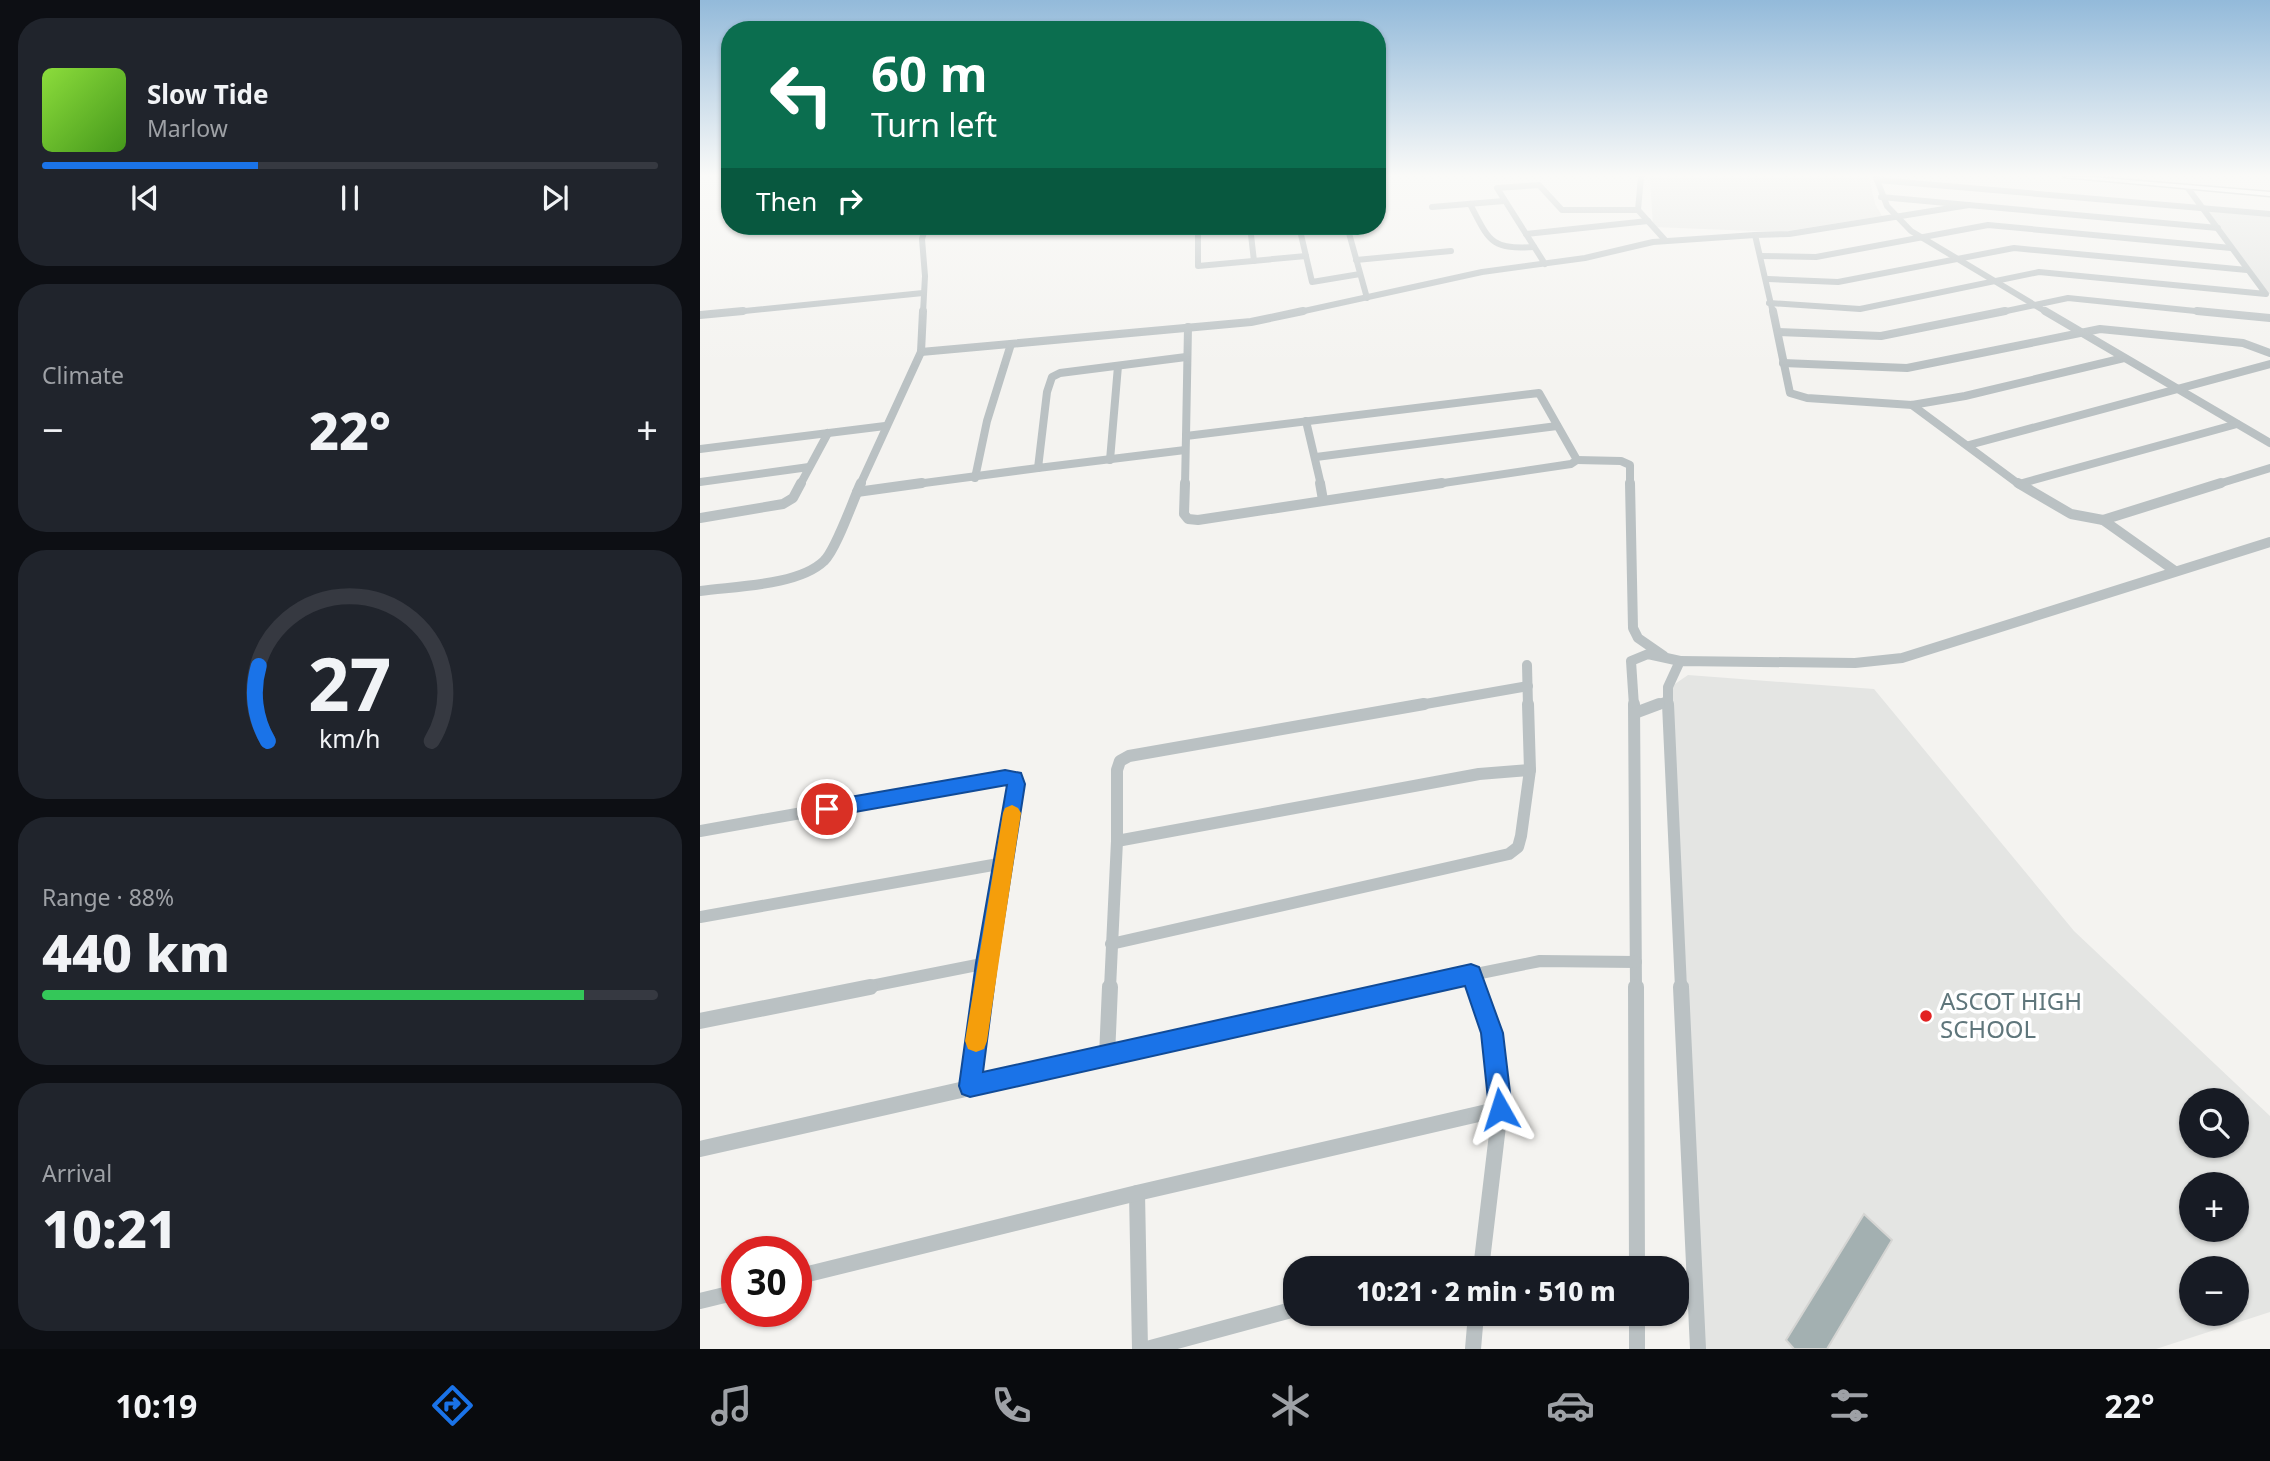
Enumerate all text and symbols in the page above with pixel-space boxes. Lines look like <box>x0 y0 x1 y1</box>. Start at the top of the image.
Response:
text: 60 m <box>871 40 988 106</box>
icon: left <box>756 49 847 140</box>
text: Slow Tide <box>147 76 269 112</box>
text: Turn left <box>871 103 997 146</box>
text: Marlow <box>147 112 228 144</box>
icon: previous <box>126 179 164 217</box>
icon: pause <box>331 179 369 217</box>
icon: next <box>536 179 574 217</box>
icon: right <box>831 182 869 220</box>
text: Then <box>756 183 817 219</box>
text: Climate <box>42 359 124 391</box>
text: 22° <box>309 394 391 465</box>
text: − <box>42 403 64 455</box>
text: + <box>636 403 658 455</box>
text: 27 <box>308 633 392 732</box>
text: km/h <box>319 720 381 754</box>
pin <box>797 779 857 839</box>
icon: arrive <box>808 790 846 828</box>
text: Range · 88% <box>42 881 174 913</box>
text: 440 km <box>42 916 230 987</box>
place label: ASCOT HIGH SCHOOL <box>1940 984 2082 1045</box>
marker: ASCOT HIGH SCHOOL <box>1918 1008 1934 1024</box>
position arrow <box>1463 1072 1537 1146</box>
map controls <box>2179 1088 2249 1326</box>
button: search <box>2179 1088 2249 1158</box>
text: Arrival <box>42 1157 112 1189</box>
button: + <box>2179 1172 2249 1242</box>
text: 10:21 <box>42 1192 177 1263</box>
speed limit sign: 30 <box>721 1236 812 1327</box>
button: − <box>2179 1256 2249 1326</box>
text: 10:21 · 2 min · 510 m <box>1356 1273 1616 1309</box>
icon: directions <box>428 1381 477 1430</box>
icon: music <box>707 1381 756 1430</box>
icon: phone <box>987 1381 1036 1430</box>
icon: climate <box>1266 1381 1315 1430</box>
icon: car <box>1546 1381 1595 1430</box>
icon: filters <box>1825 1381 1874 1430</box>
text: 10:19 <box>115 1384 197 1427</box>
text: 22° <box>2105 1384 2155 1427</box>

